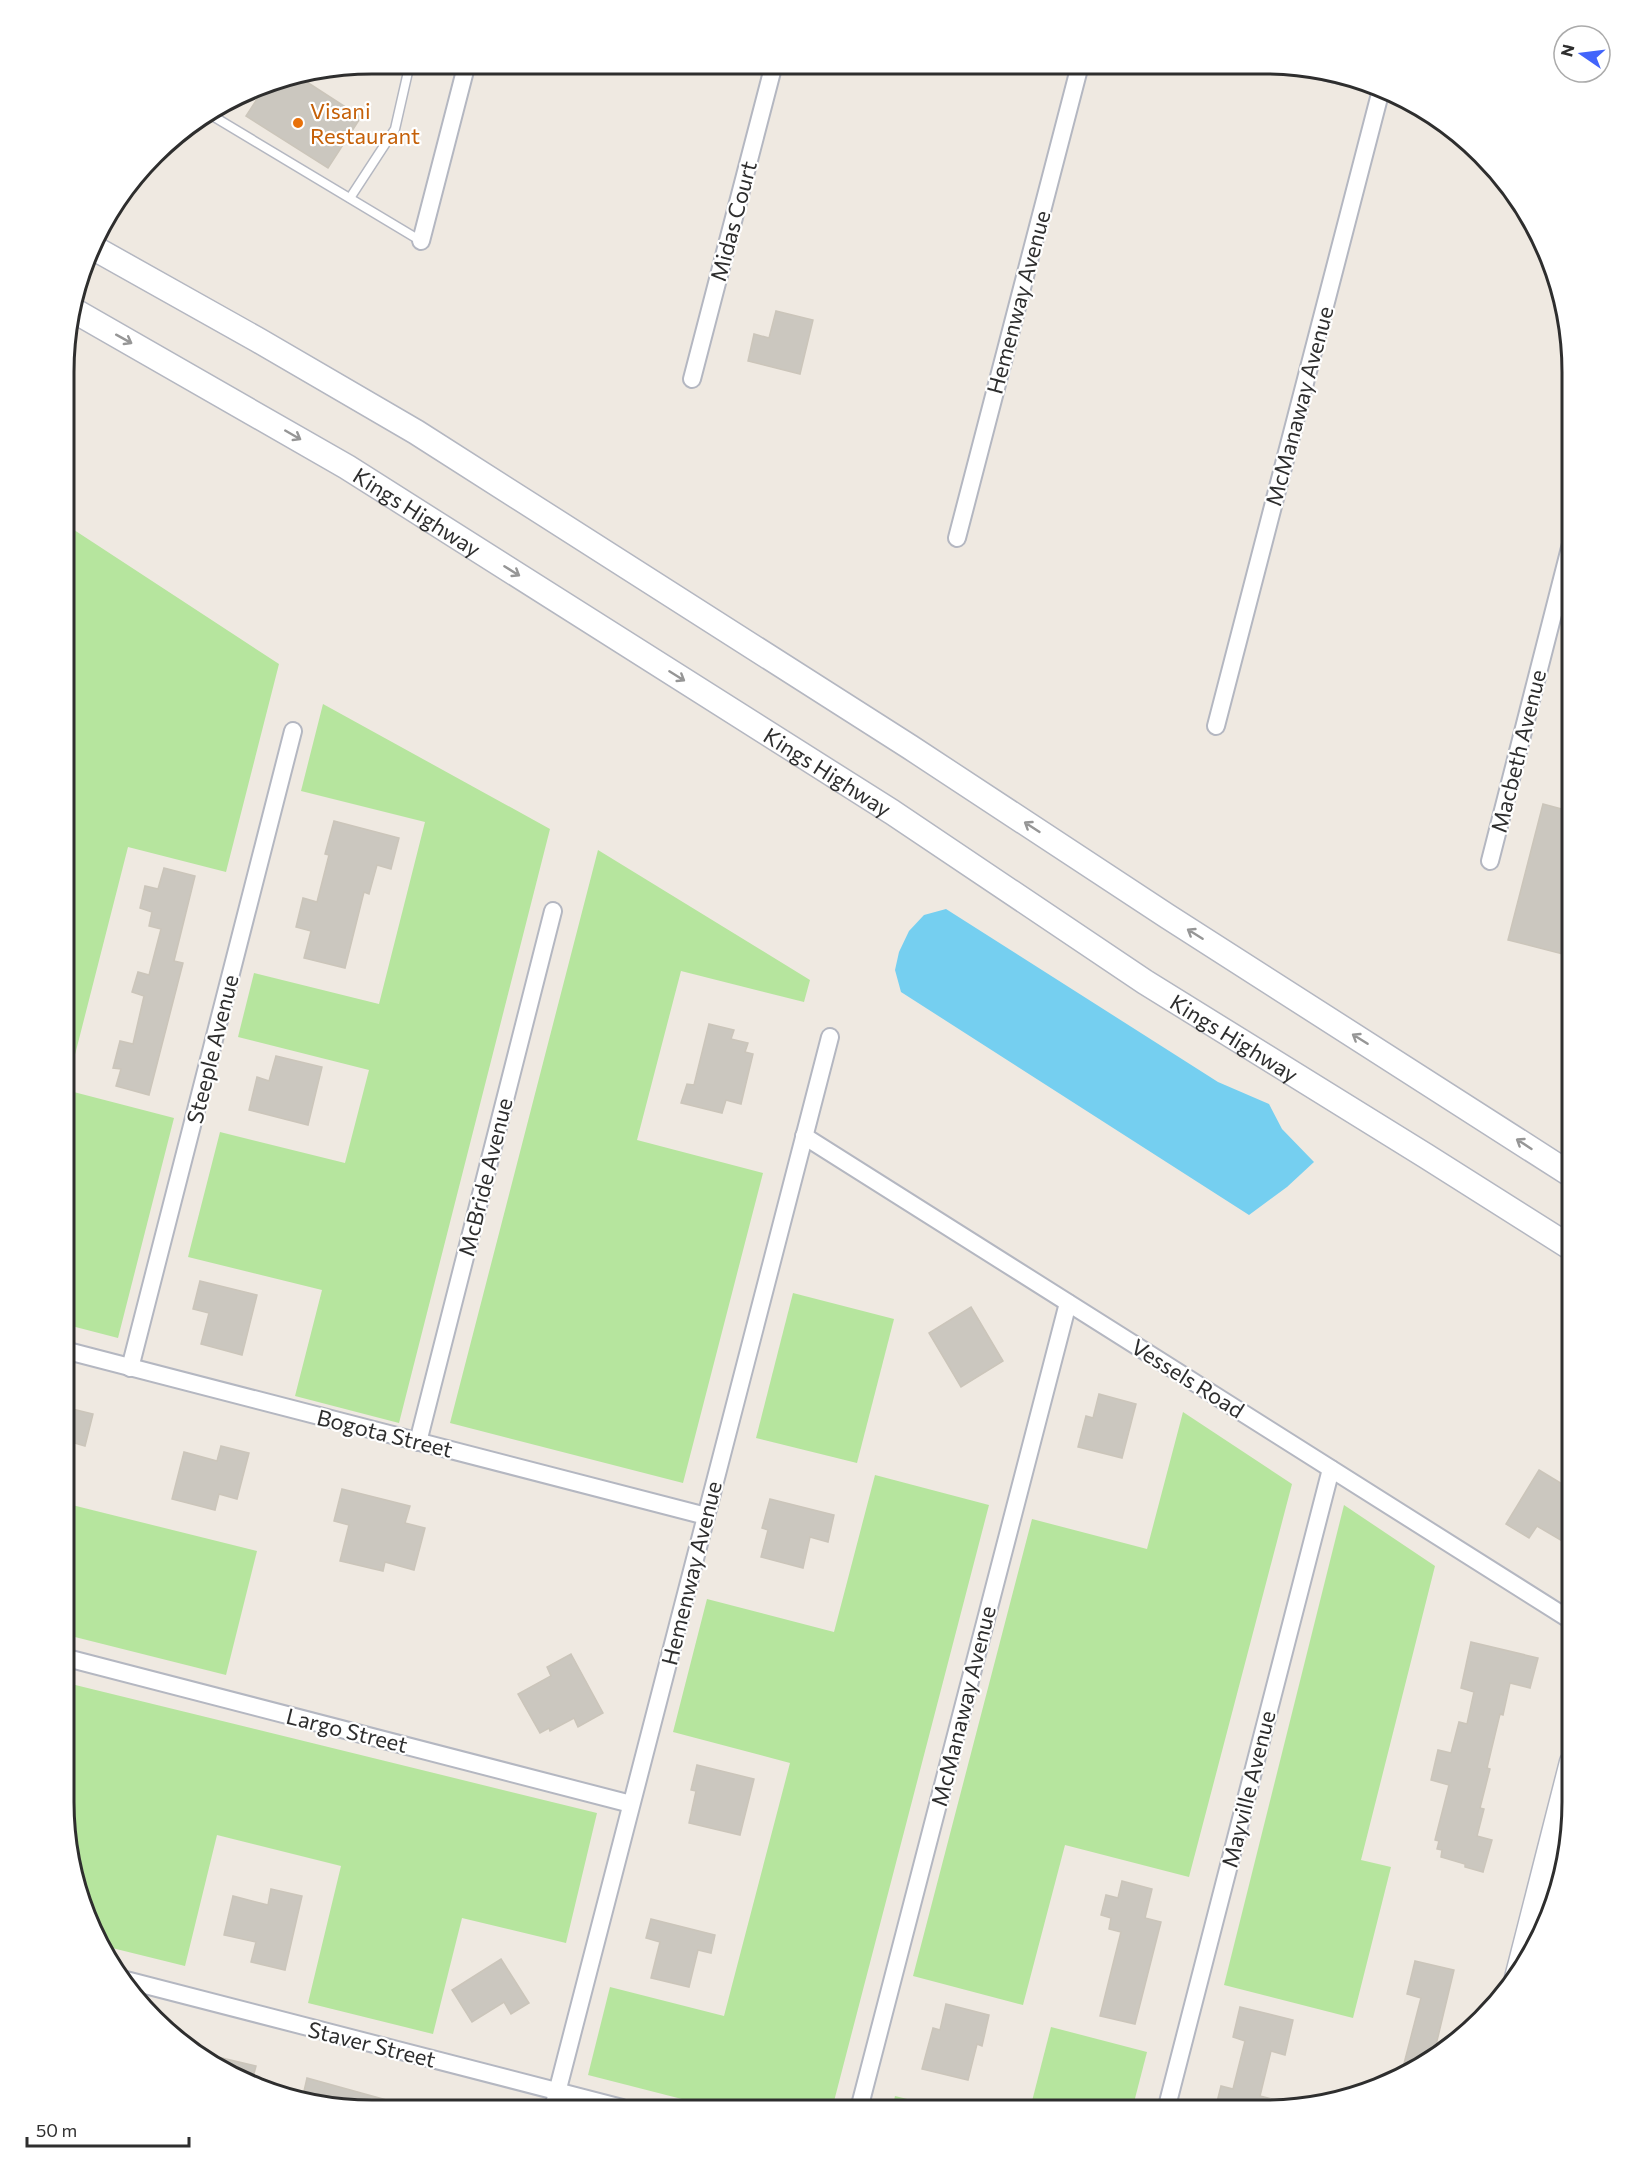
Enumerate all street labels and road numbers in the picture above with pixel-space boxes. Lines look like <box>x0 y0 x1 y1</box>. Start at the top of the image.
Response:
street label: Midas Court <box>704 158 762 284</box>
street label: Hemenway Avenue <box>981 207 1055 397</box>
street label: McManaway Avenue <box>1259 303 1339 509</box>
street label: Kings Highway <box>349 461 486 562</box>
street label: Macbeth Avenue <box>1485 667 1551 835</box>
street label: Kings Highway <box>759 721 897 822</box>
street label: Steeple Avenue <box>180 972 244 1126</box>
street label: Kings Highway <box>1166 988 1304 1087</box>
street label: McBride Avenue <box>452 1095 518 1259</box>
street label: Vessels Road <box>1127 1333 1249 1423</box>
street label: Bogota Street <box>314 1403 456 1463</box>
street label: Hemenway Avenue <box>655 1478 727 1668</box>
street label: McManaway Avenue <box>925 1603 1001 1809</box>
street label: Largo Street <box>284 1702 410 1758</box>
street label: Mayville Avenue <box>1215 1708 1281 1870</box>
street label: Staver Street <box>305 2015 439 2073</box>

